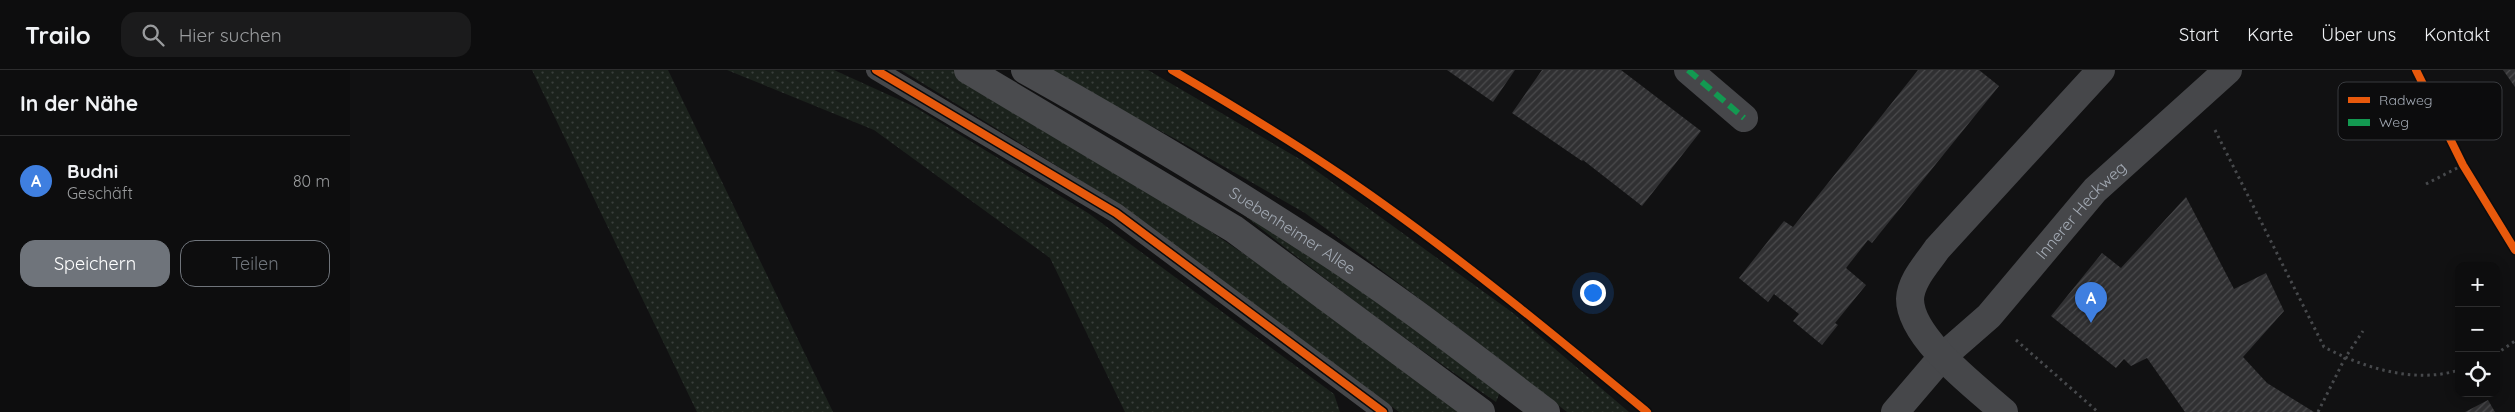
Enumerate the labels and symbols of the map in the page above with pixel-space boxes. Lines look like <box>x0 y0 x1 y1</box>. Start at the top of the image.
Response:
legend <box>2338 82 2502 140</box>
text: Radweg <box>2379 91 2433 109</box>
text: Weg <box>2379 113 2409 131</box>
street label: Innerer Heckweg <box>2031 157 2130 263</box>
street label: Suebenheimer Allee <box>1226 182 1360 278</box>
your location <box>1580 280 1606 306</box>
pin: A <box>2075 282 2107 323</box>

